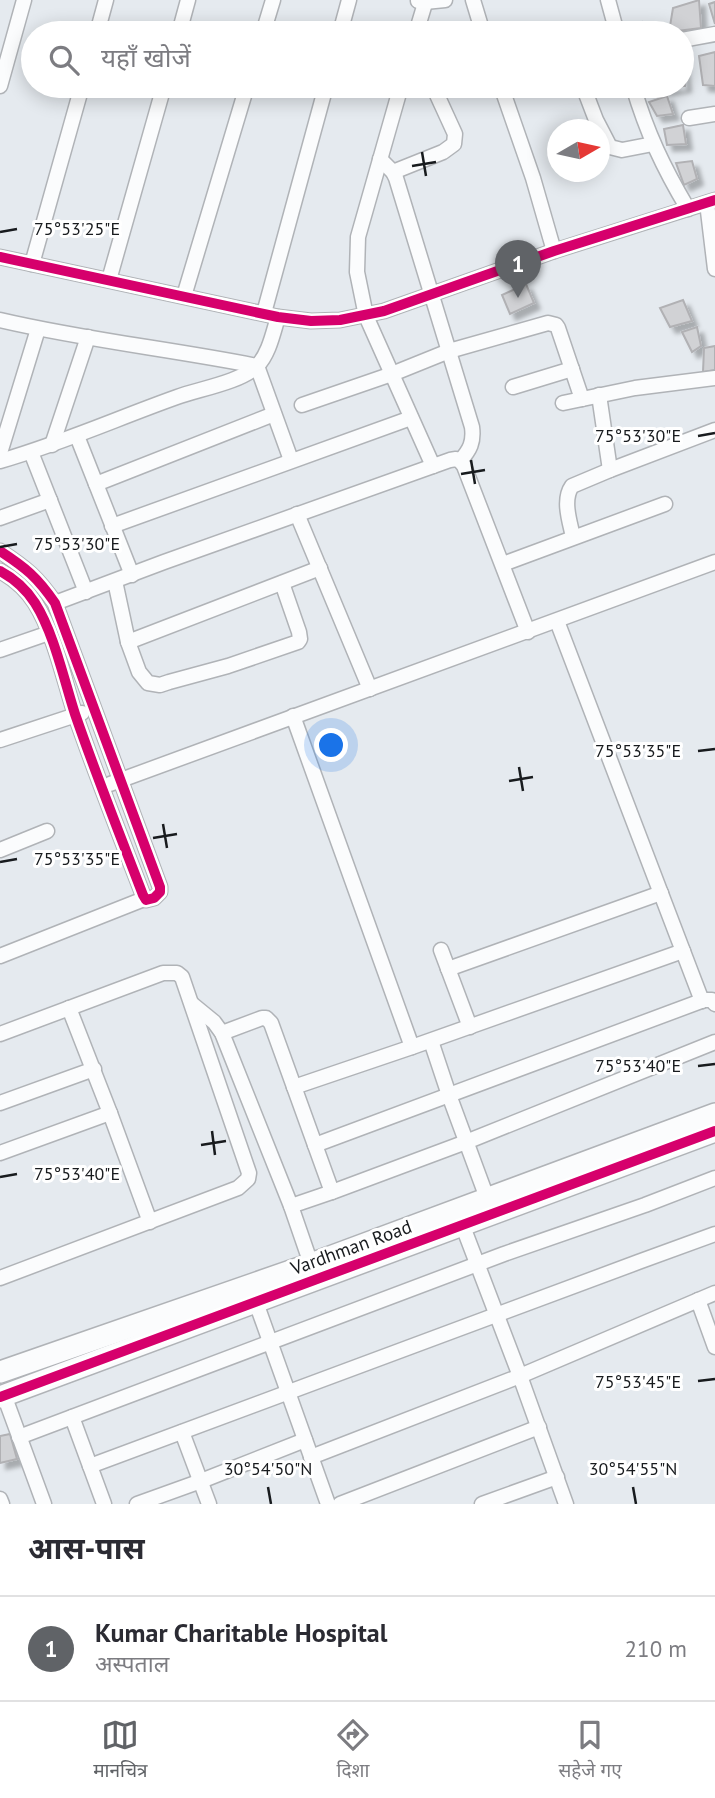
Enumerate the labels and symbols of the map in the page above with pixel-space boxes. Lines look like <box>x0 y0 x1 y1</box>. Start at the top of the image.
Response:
north arrow <box>547 119 610 182</box>
text: 75°53'25"E <box>34 217 120 240</box>
pin: 1 <box>495 240 541 298</box>
text: 75°53'30"E <box>595 424 681 447</box>
text: 75°53'30"E <box>34 532 120 555</box>
your location <box>314 728 348 762</box>
text: 75°53'35"E <box>595 739 681 762</box>
text: 75°53'35"E <box>34 847 120 870</box>
text: 75°53'40"E <box>595 1054 681 1077</box>
text: 75°53'40"E <box>34 1162 120 1185</box>
street label: Vardhman Road <box>286 1214 415 1280</box>
text: 75°53'45"E <box>595 1370 681 1393</box>
text: 30°54'50"N <box>224 1457 312 1480</box>
text: 30°54'55"N <box>589 1457 677 1480</box>

